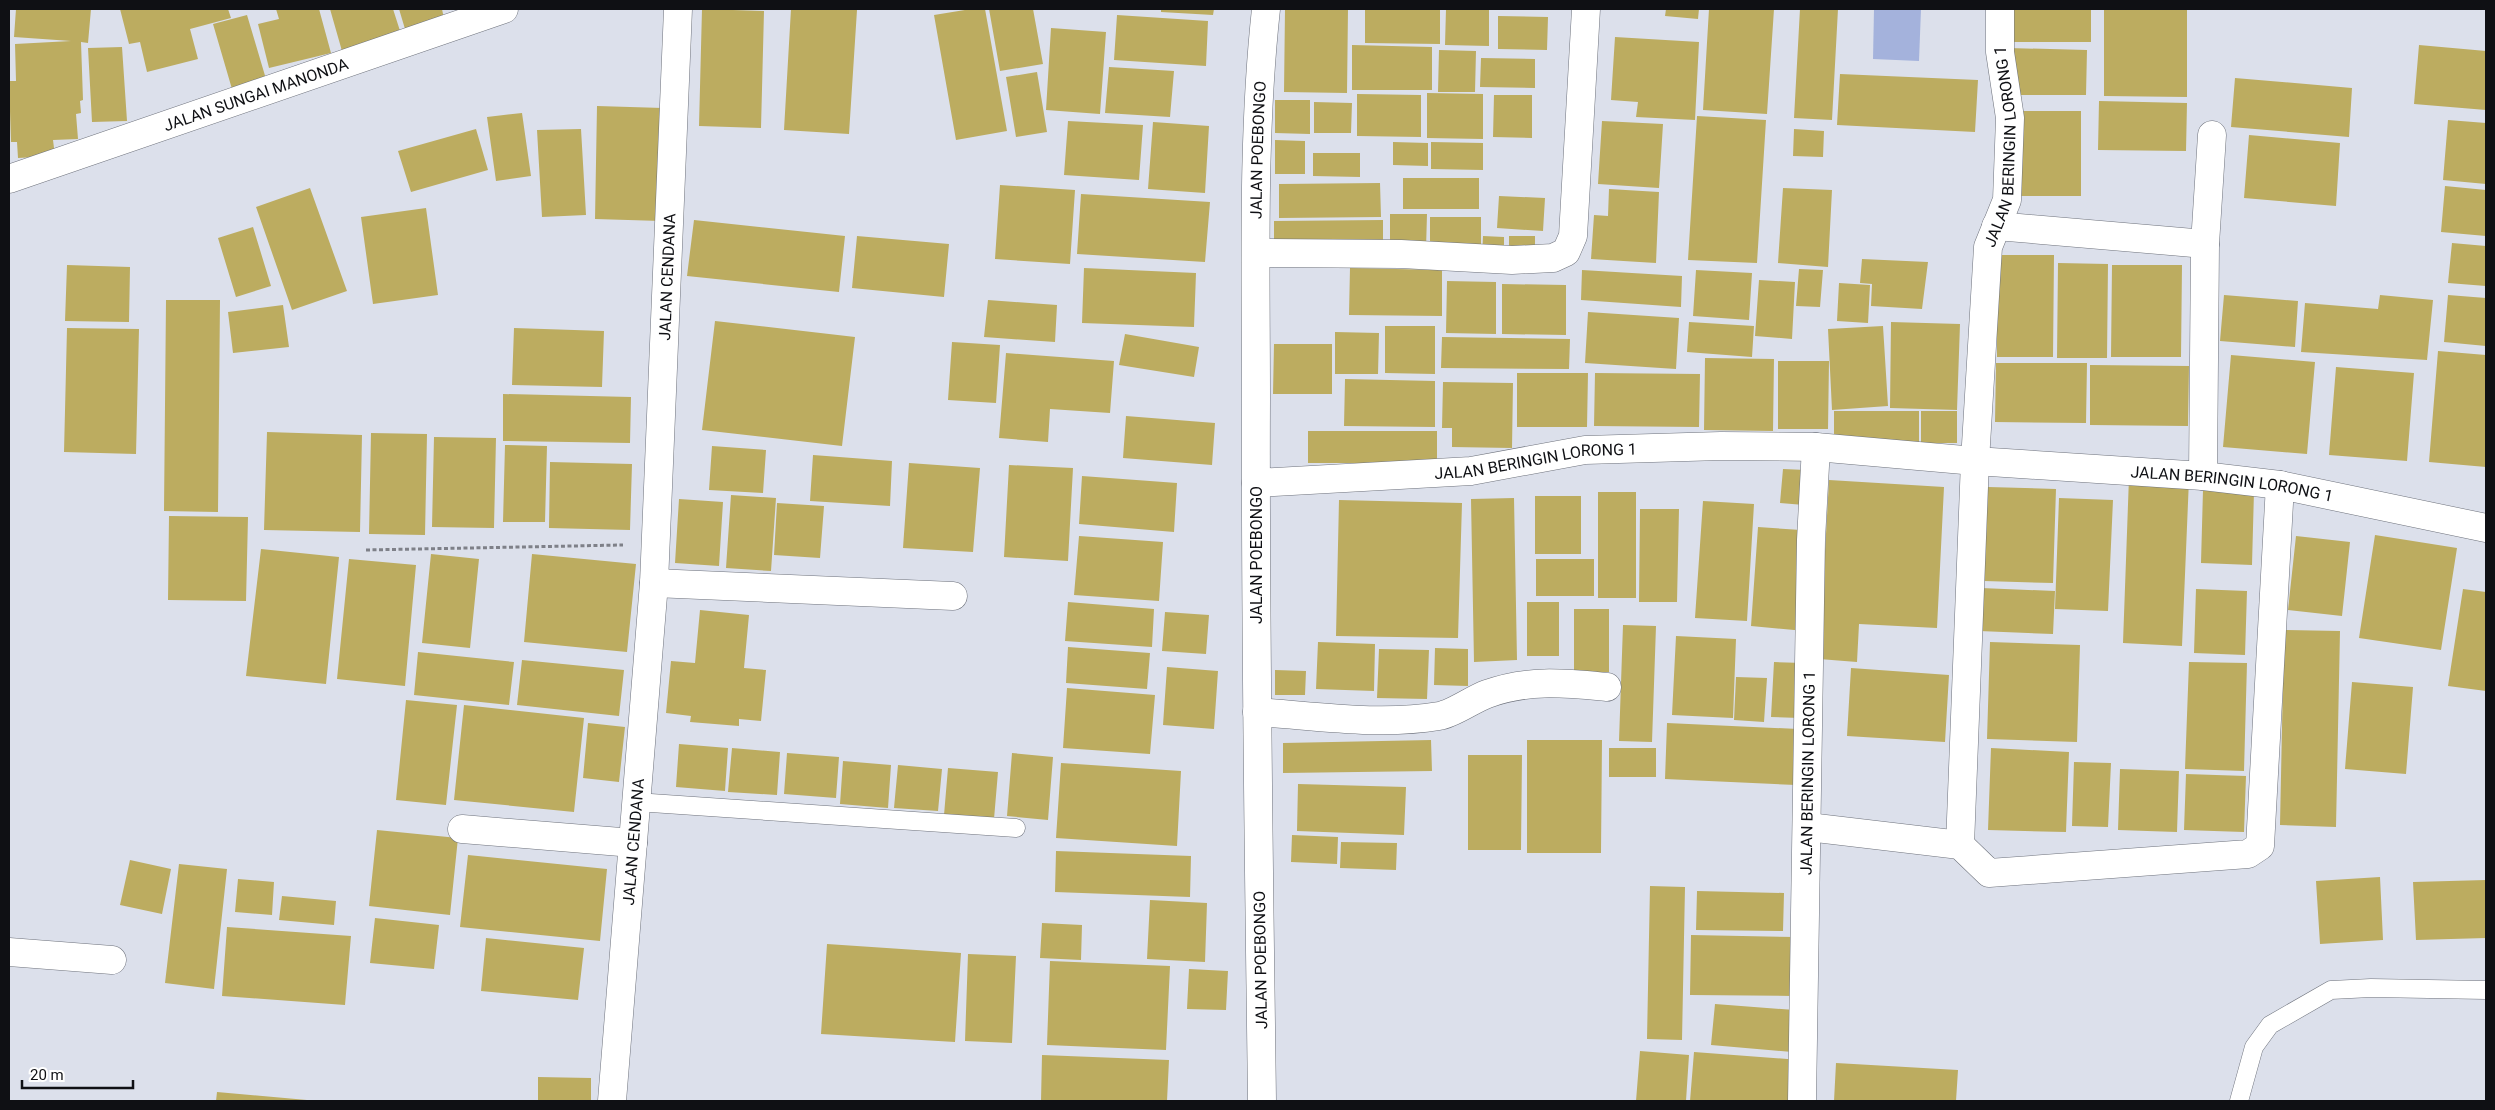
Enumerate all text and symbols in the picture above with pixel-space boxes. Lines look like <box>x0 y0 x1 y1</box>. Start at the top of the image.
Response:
street label: JALAN BERINGIN LORONG 1 <box>1980 46 2020 250</box>
street label: JALAN SUNGAI MANONDA <box>161 54 351 135</box>
street label: JALAN POEBONGO <box>1247 80 1270 219</box>
street label: JALAN CENDANA <box>655 212 679 341</box>
street label: JALAN BERINGIN LORONG 1 <box>1434 439 1637 483</box>
street label: JALAN BERINGIN LORONG 1 <box>2130 462 2335 506</box>
street label: JALAN POEBONGO <box>1247 486 1266 624</box>
street label: JALAN BERINGIN LORONG 1 <box>1797 671 1819 875</box>
street label: JALAN CENDANA <box>619 777 648 906</box>
street label: JALAN POEBONGO <box>1250 891 1271 1029</box>
scale bar <box>22 1058 134 1090</box>
text: 20 m <box>30 1066 64 1084</box>

